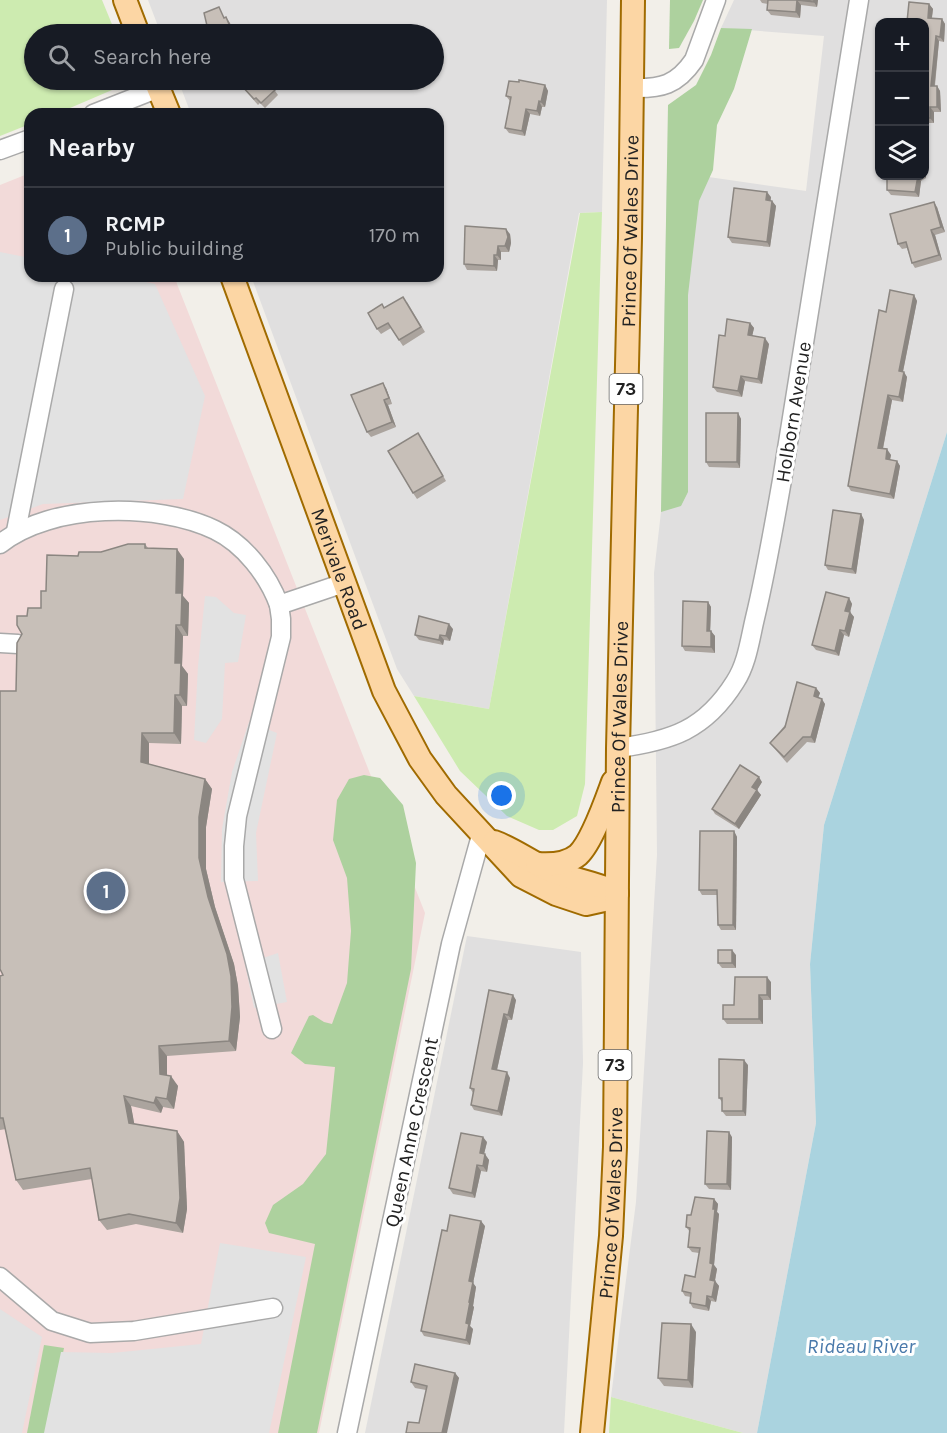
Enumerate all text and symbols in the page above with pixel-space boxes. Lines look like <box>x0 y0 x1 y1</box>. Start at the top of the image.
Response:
map controls <box>875 18 929 180</box>
button: + <box>875 18 929 72</box>
search box <box>24 24 444 90</box>
icon: search <box>45 41 78 74</box>
text: Search here <box>93 44 211 70</box>
button: − <box>875 72 929 126</box>
button: layers <box>875 126 929 180</box>
text: Nearby <box>48 132 135 163</box>
street label: Prince Of Wales Drive <box>617 135 643 328</box>
text: RCMP <box>105 211 165 237</box>
text: 1 <box>64 224 71 247</box>
text: 170 m <box>369 224 420 247</box>
text: Public building <box>105 237 243 260</box>
street label: Holborn Avenue <box>771 340 816 484</box>
road number: 73 <box>610 374 642 404</box>
street label: Merivale Road <box>306 505 372 633</box>
street label: Prince Of Wales Drive <box>607 621 633 813</box>
your location <box>487 781 516 810</box>
pin: 1 <box>86 868 126 914</box>
street label: Queen Anne Crescent <box>380 1035 443 1229</box>
road number: 73 <box>598 1050 632 1080</box>
street label: Prince Of Wales Drive <box>594 1107 627 1300</box>
water label: Rideau River <box>807 1334 916 1358</box>

